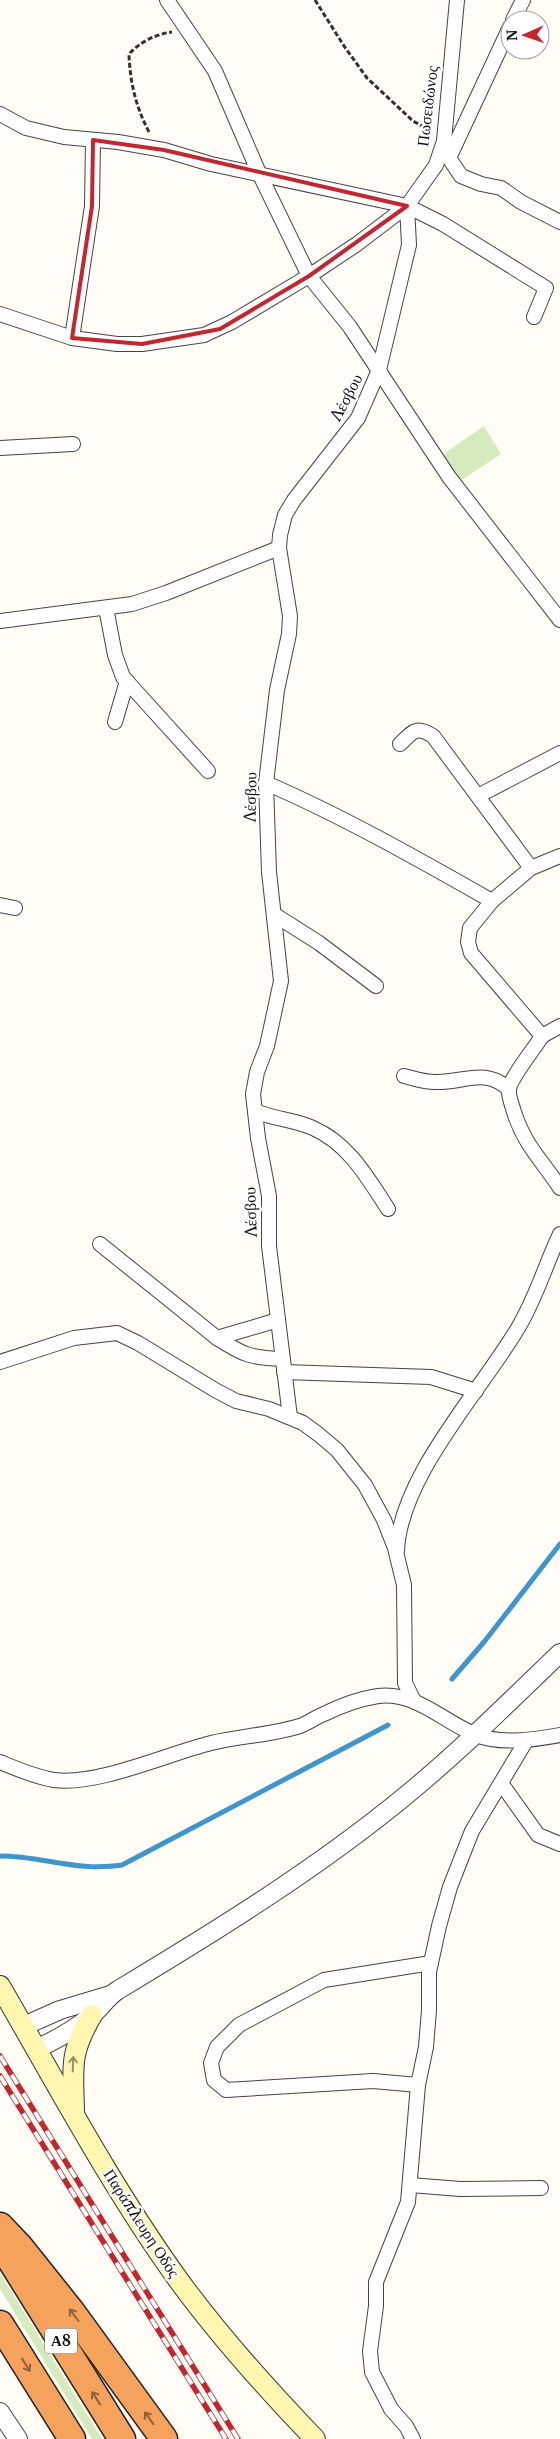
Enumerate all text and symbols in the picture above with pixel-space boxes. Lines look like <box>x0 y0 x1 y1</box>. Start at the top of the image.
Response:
north arrow <box>500 10 550 60</box>
text: N <box>503 30 521 41</box>
street label: Πωσειδώνος <box>412 64 442 148</box>
street label: Λέσβου <box>325 370 367 425</box>
street label: Λέσβου <box>240 772 260 823</box>
street label: Λέσβου <box>239 1187 261 1238</box>
one-way arrow <box>69 2056 78 2072</box>
street label: Παράπλευρη Οδός <box>100 2165 185 2281</box>
one-way arrow <box>68 2309 79 2322</box>
road number: Α8 <box>45 2328 77 2354</box>
one-way arrow <box>20 2358 31 2372</box>
one-way arrow <box>91 2391 101 2405</box>
one-way arrow <box>144 2411 154 2425</box>

